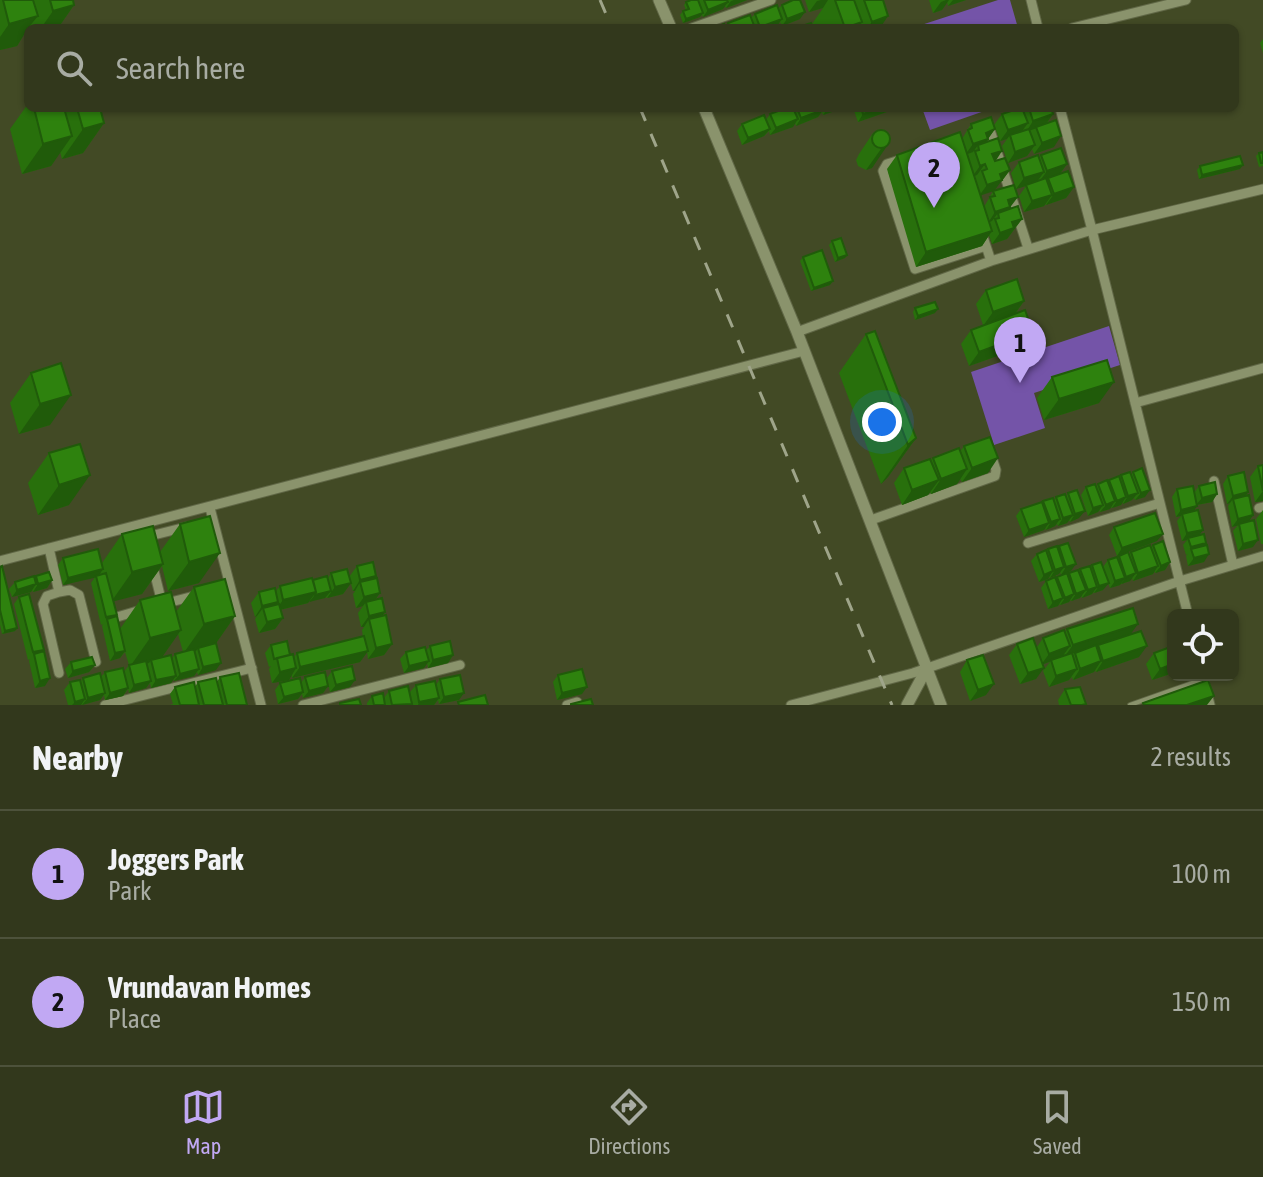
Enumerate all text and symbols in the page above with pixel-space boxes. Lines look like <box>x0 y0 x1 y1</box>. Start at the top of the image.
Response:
search box <box>24 24 1239 112</box>
icon: search <box>52 46 96 90</box>
text: Search here <box>116 51 245 85</box>
pin: 2 <box>908 142 960 208</box>
pin: 1 <box>994 317 1046 383</box>
your location <box>862 402 902 442</box>
map controls <box>1167 609 1239 681</box>
button: locate <box>1167 609 1239 681</box>
text: Nearby <box>32 738 123 777</box>
text: 2 results <box>1150 742 1231 772</box>
text: Joggers Park <box>108 842 244 876</box>
text: 1 <box>52 859 64 889</box>
text: 100 m <box>1172 859 1231 889</box>
text: Park <box>108 876 151 906</box>
text: Vrundavan Homes <box>108 970 311 1004</box>
text: 2 <box>52 987 64 1017</box>
text: 150 m <box>1172 987 1231 1017</box>
text: Place <box>108 1004 161 1034</box>
tab: Map <box>181 1085 225 1159</box>
tab: Directions <box>588 1085 670 1159</box>
tab: Saved <box>1033 1085 1082 1159</box>

